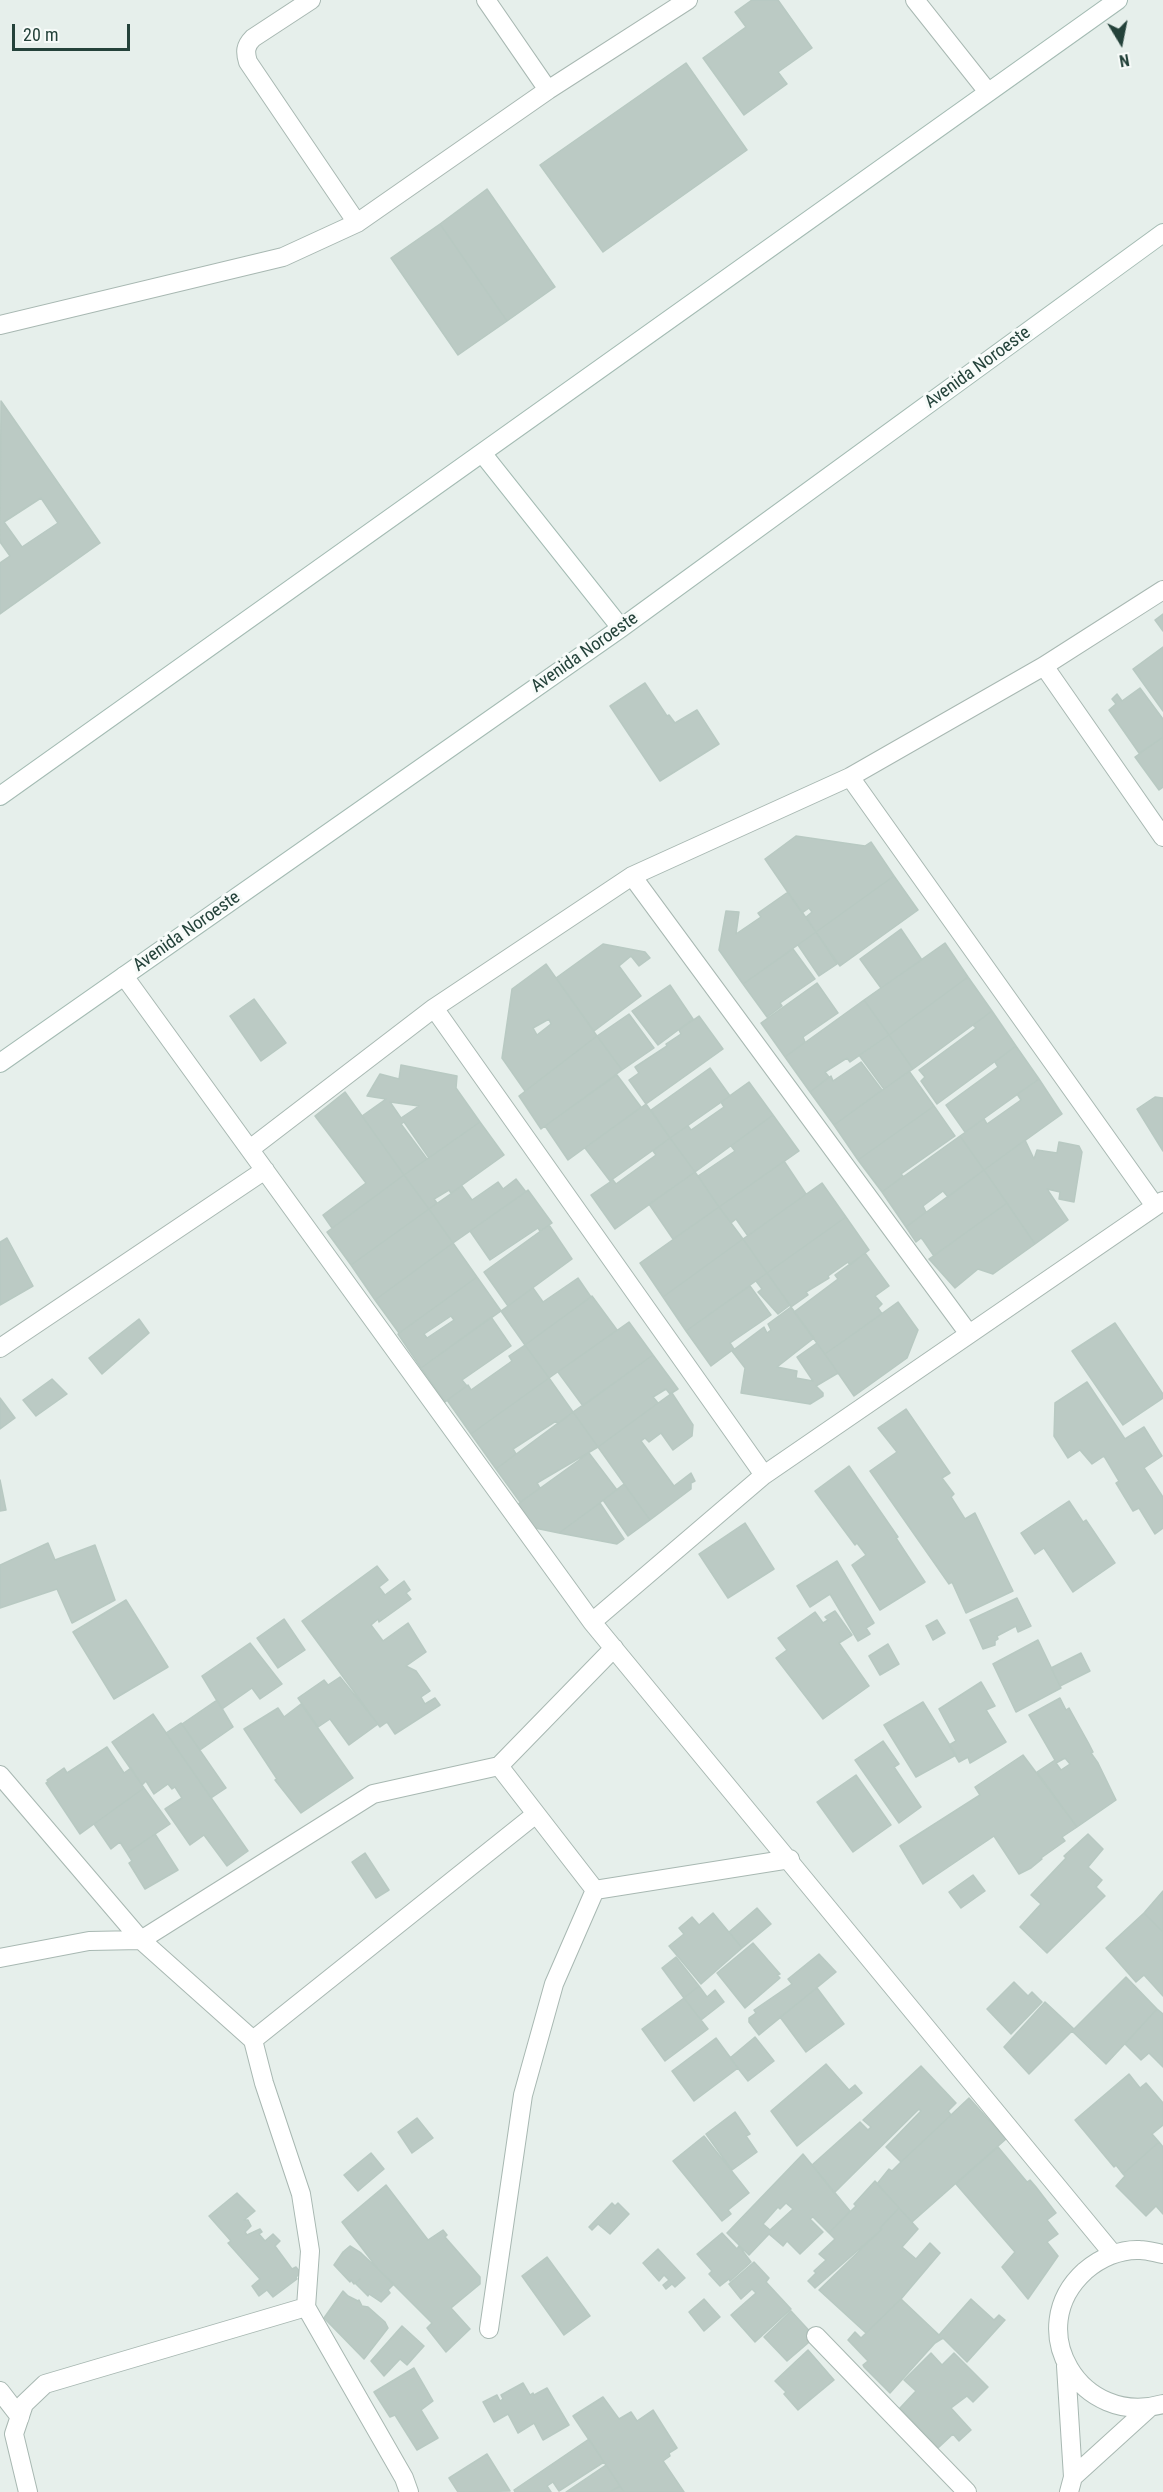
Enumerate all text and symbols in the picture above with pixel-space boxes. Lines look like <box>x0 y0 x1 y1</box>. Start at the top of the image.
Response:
scale bar <box>15 12 134 50</box>
north arrow <box>1091 12 1151 72</box>
text: 20 m <box>23 24 58 45</box>
text: N <box>1118 50 1131 70</box>
street label: Avenida Noroeste <box>921 322 1035 414</box>
street label: Avenida Noroeste <box>527 608 643 698</box>
street label: Avenida Noroeste <box>129 887 245 977</box>

